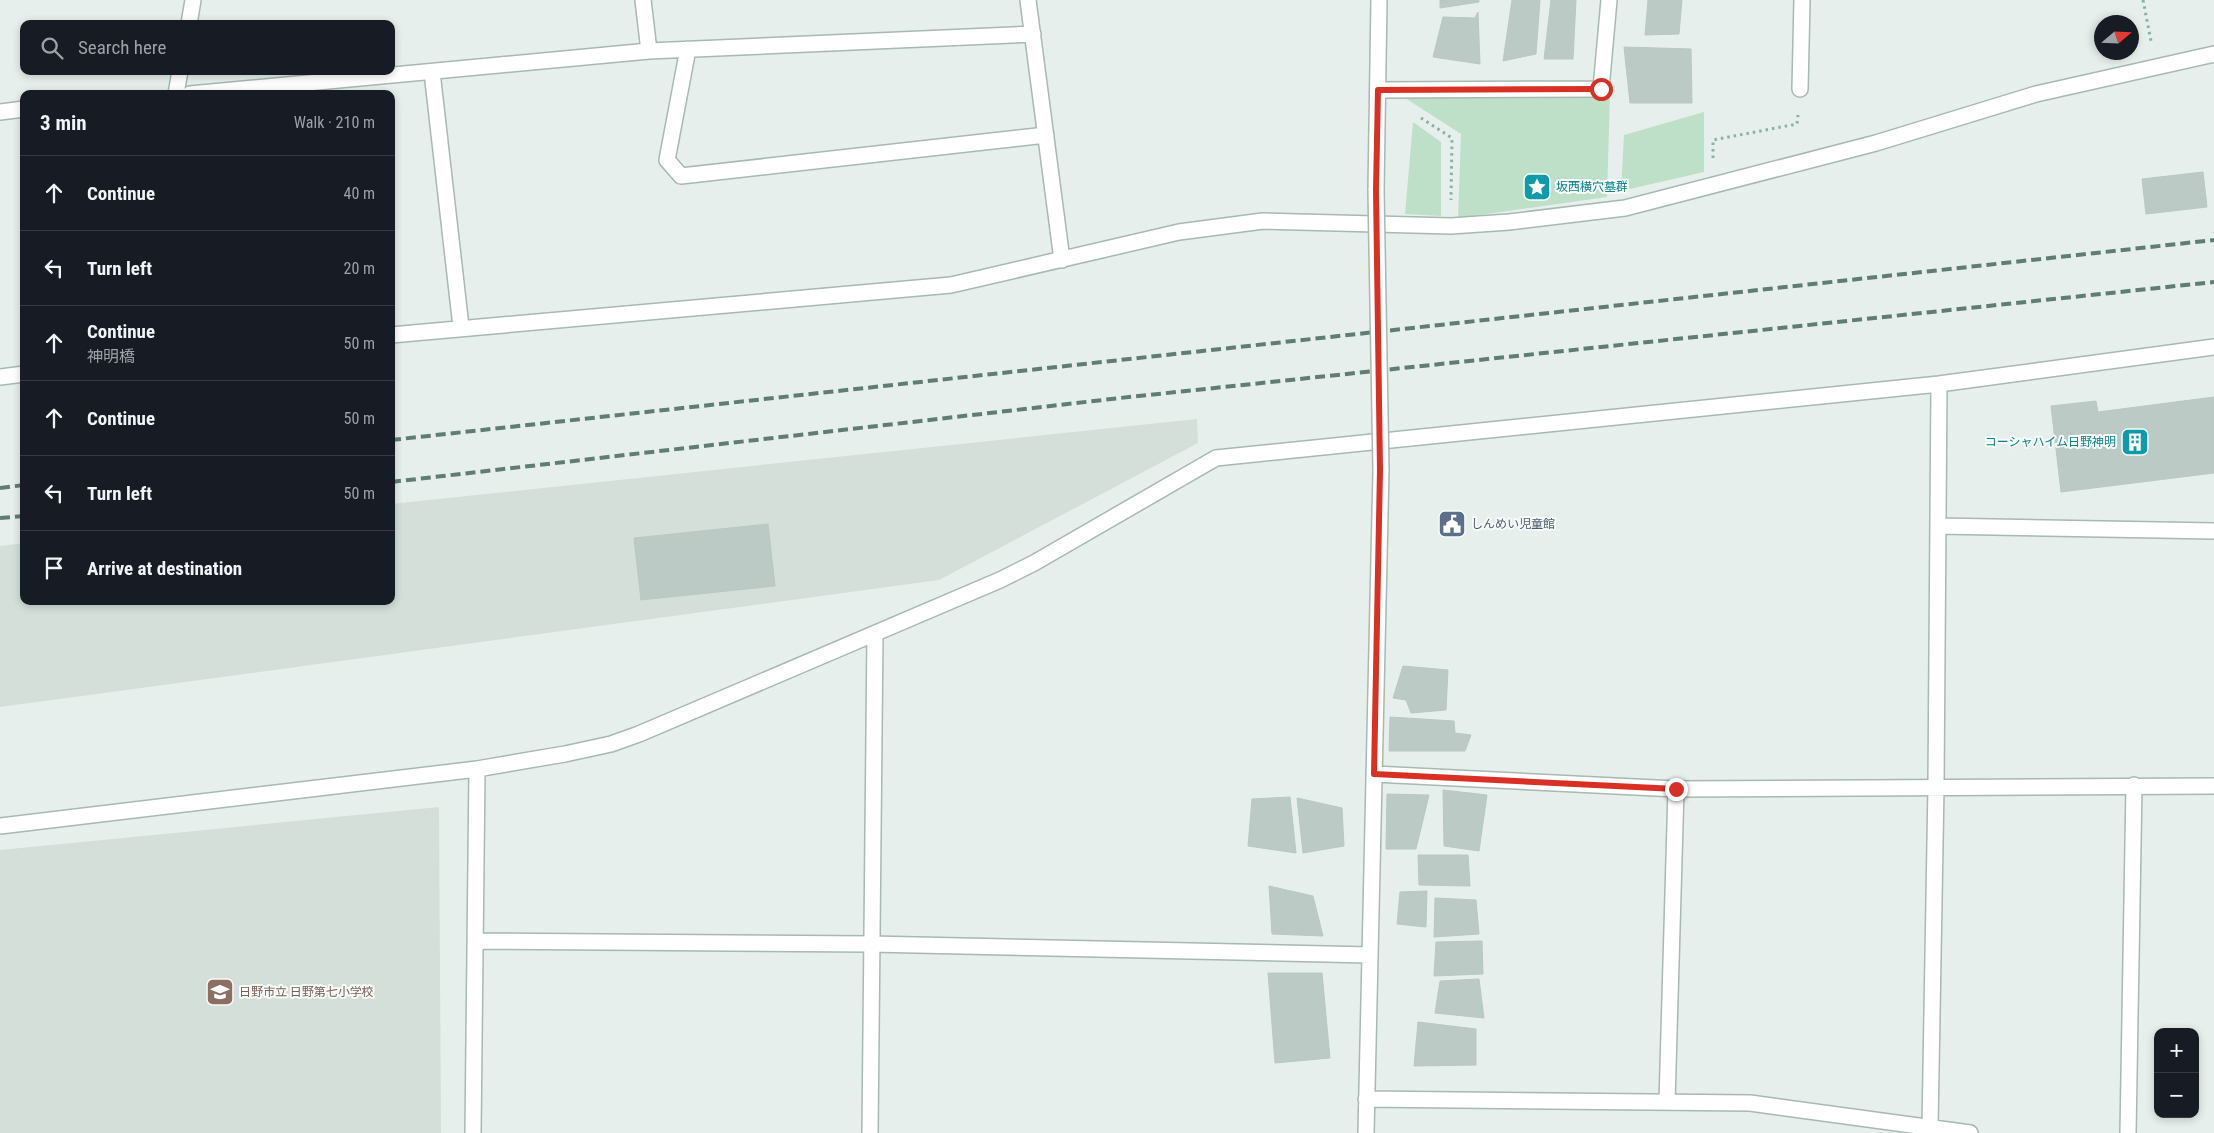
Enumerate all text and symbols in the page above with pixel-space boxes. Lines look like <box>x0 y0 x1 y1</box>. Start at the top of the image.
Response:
north arrow <box>2094 15 2139 60</box>
search box <box>20 20 395 75</box>
icon: search <box>38 34 66 62</box>
text: Search here <box>78 36 166 59</box>
route start <box>1590 78 1613 101</box>
text: 3 min <box>40 111 87 135</box>
text: Walk · 210 m <box>294 113 375 132</box>
place icon: 坂西横穴墓群 <box>1522 172 1552 202</box>
icon: ahead <box>40 179 68 207</box>
place label: 坂西横穴墓群 <box>1556 180 1628 194</box>
text: Continue <box>87 182 155 205</box>
text: 40 m <box>343 184 375 203</box>
icon: left <box>40 254 68 282</box>
text: Turn left <box>87 257 152 280</box>
text: 20 m <box>343 259 375 278</box>
text: Continue <box>87 320 155 343</box>
icon: ahead <box>40 329 68 357</box>
text: 50 m <box>343 334 375 353</box>
text: 神明橋 <box>87 347 135 366</box>
icon: ahead <box>40 404 68 432</box>
text: Continue <box>87 407 155 430</box>
text: 50 m <box>343 409 375 428</box>
building icon: コーシャハイム日野神明 <box>2120 427 2150 457</box>
place label: コーシャハイム日野神明 <box>1985 435 2116 449</box>
icon: left <box>40 479 68 507</box>
text: Turn left <box>87 482 152 505</box>
text: 50 m <box>343 484 375 503</box>
public building icon: しんめい児童館 <box>1437 509 1467 539</box>
place label: しんめい児童館 <box>1471 517 1555 531</box>
icon: arrive <box>40 554 68 582</box>
text: Arrive at destination <box>87 557 242 580</box>
route end <box>1665 778 1688 801</box>
school or university icon: 日野市立 日野第七小学校 <box>205 977 235 1007</box>
place label: 日野市立 日野第七小学校 <box>239 985 374 999</box>
map controls <box>2154 1028 2199 1118</box>
button: + <box>2154 1028 2199 1073</box>
button: − <box>2154 1073 2199 1118</box>

